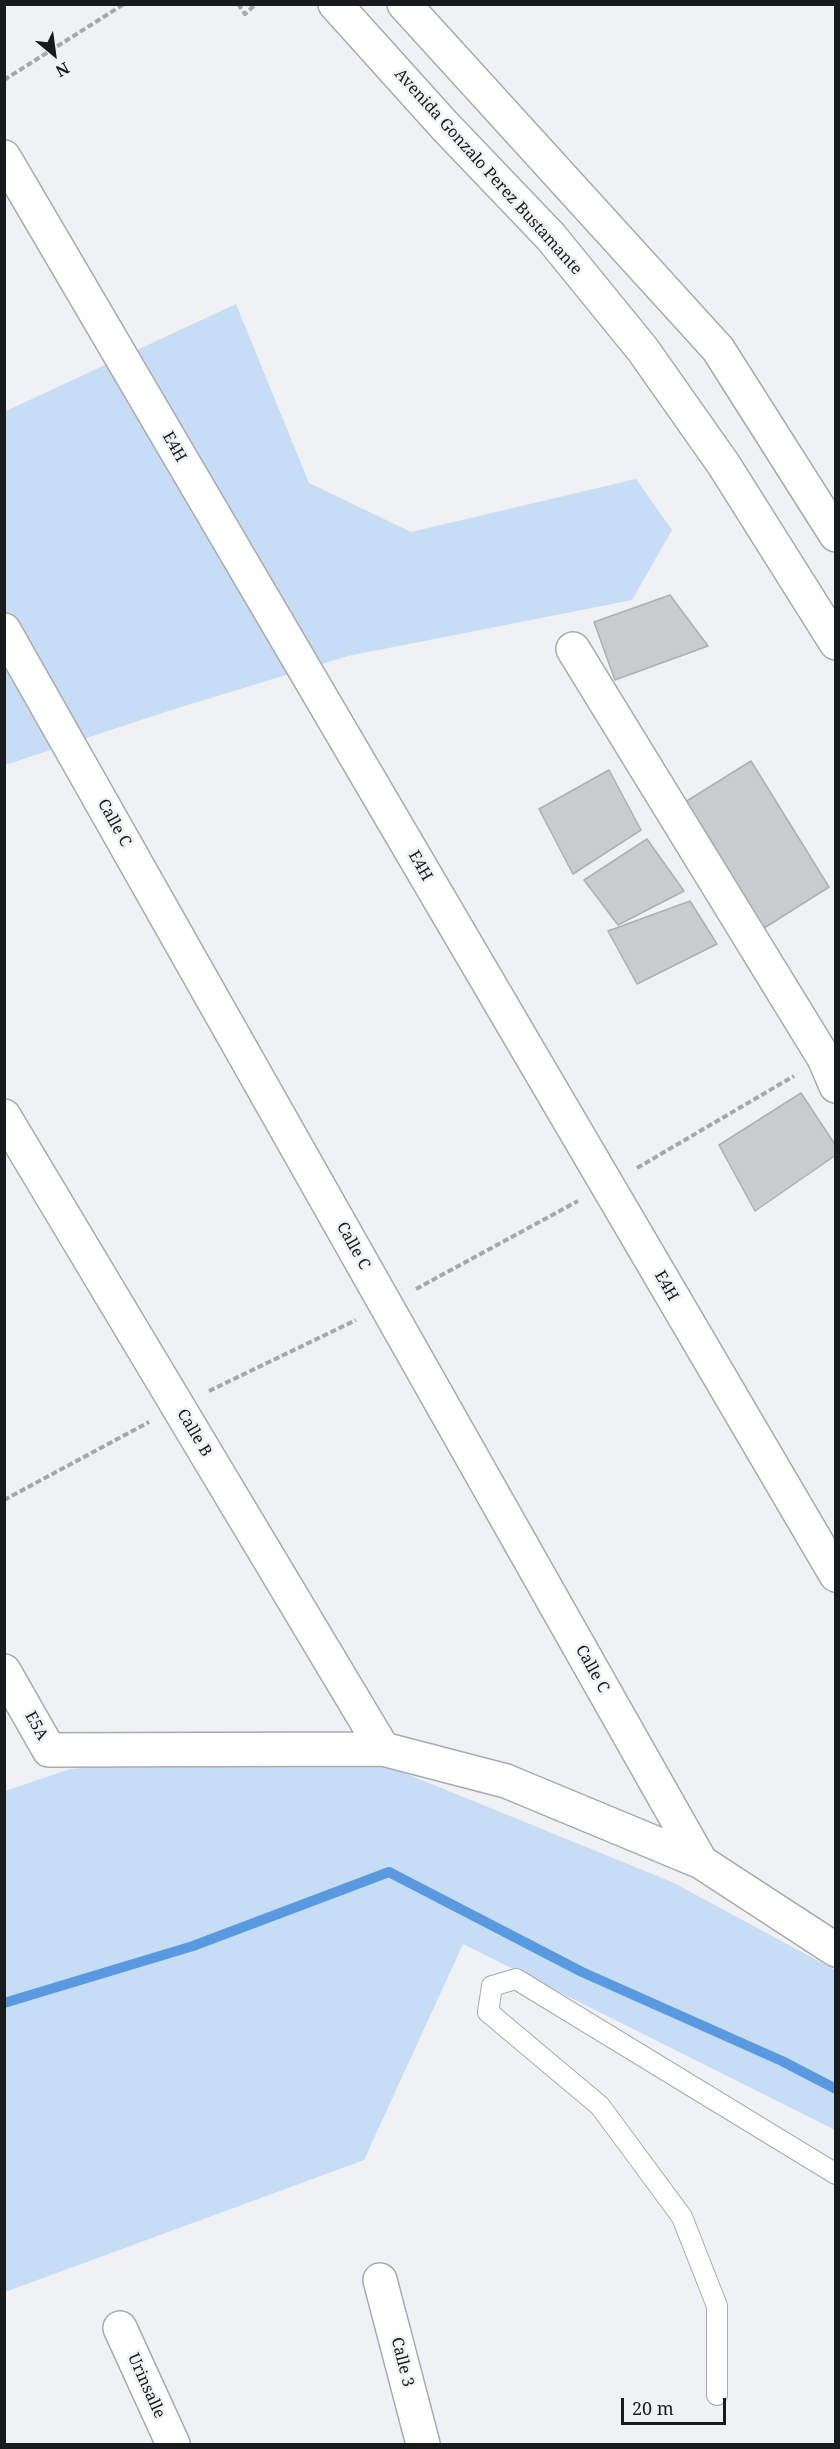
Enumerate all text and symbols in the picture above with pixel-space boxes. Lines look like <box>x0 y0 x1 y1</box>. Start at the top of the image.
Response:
north arrow <box>24 24 84 84</box>
text: N <box>52 57 74 82</box>
street label: Avenida Gonzalo Perez Bustamante <box>390 65 586 279</box>
street label: E4H <box>158 429 190 465</box>
street label: Calle C <box>93 796 135 850</box>
street label: E4H <box>404 848 436 884</box>
street label: Calle C <box>332 1219 374 1273</box>
street label: E4H <box>650 1268 682 1304</box>
street label: Calle B <box>172 1406 216 1460</box>
street label: Calle C <box>571 1642 613 1696</box>
street label: E5A <box>20 1708 52 1744</box>
street label: Calle 3 <box>387 2335 417 2389</box>
street label: Urinsalle <box>123 2351 169 2421</box>
scale bar <box>624 2386 729 2424</box>
text: 20 m <box>632 2396 674 2420</box>

